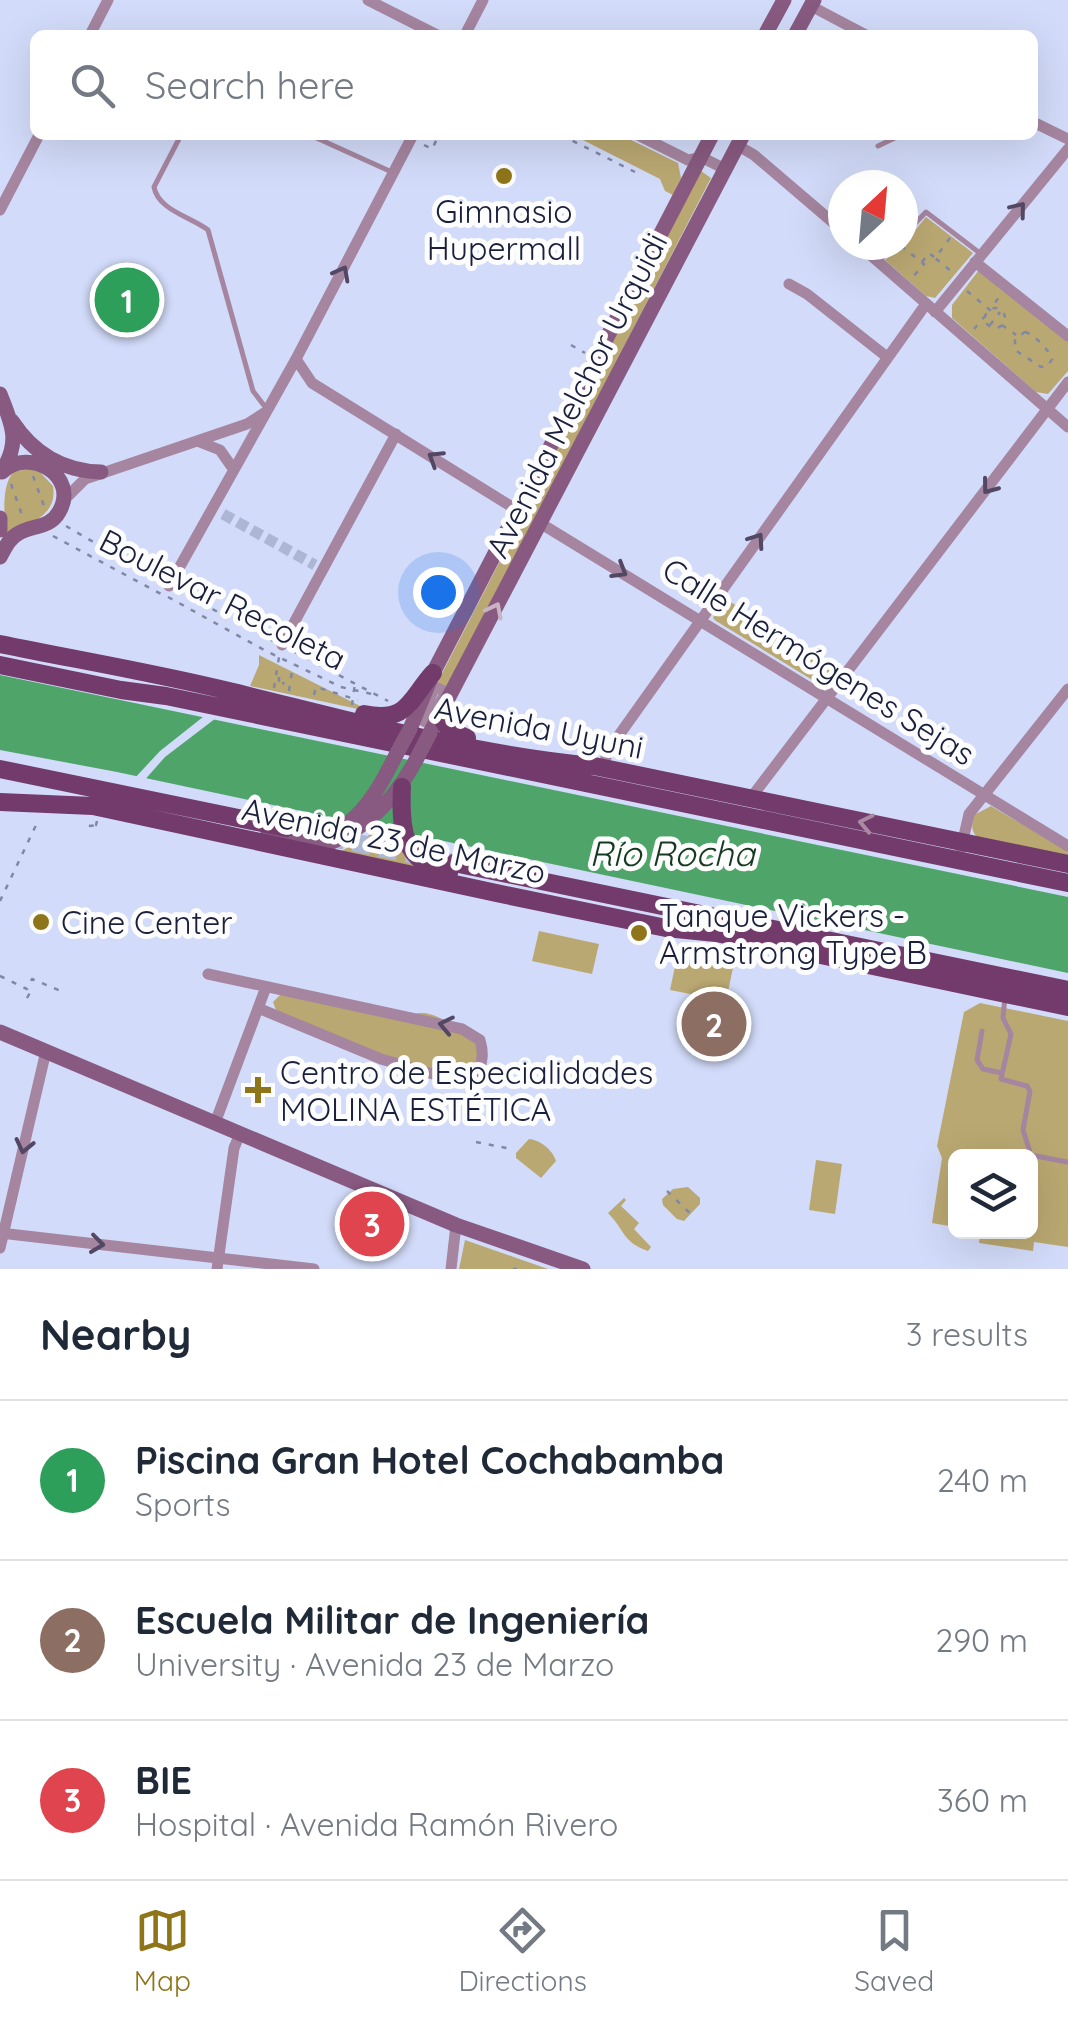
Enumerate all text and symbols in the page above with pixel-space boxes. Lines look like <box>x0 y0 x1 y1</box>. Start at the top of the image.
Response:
search box <box>30 30 1038 140</box>
icon: search <box>65 58 120 113</box>
text: Search here <box>145 61 355 109</box>
marker: Gimnasio Hupermall <box>493 165 515 187</box>
north arrow <box>828 170 918 260</box>
place label: Gimnasio Hupermall <box>427 191 581 268</box>
one-way arrow <box>1007 202 1025 220</box>
street label: Avenida Melchor Urquidi <box>477 226 675 564</box>
pin: 1 <box>94 262 160 338</box>
one-way arrow <box>330 266 349 284</box>
one-way arrow <box>427 451 445 470</box>
one-way arrow <box>984 476 1001 494</box>
street label: Boulevar Recoleta <box>93 520 353 678</box>
one-way arrow <box>745 533 763 552</box>
street label: Calle Hermógenes Sejas <box>656 549 982 773</box>
one-way arrow <box>610 559 628 578</box>
your location <box>413 567 464 618</box>
one-way arrow <box>483 602 502 620</box>
street label: Avenida Uyuni <box>431 687 647 767</box>
street label: Avenida 23 de Marzo <box>238 788 550 892</box>
one-way arrow <box>858 814 875 835</box>
water label: Río Rocha <box>589 831 756 875</box>
place label: Tanque Vickers - Armstrong Type B <box>659 895 927 972</box>
place label: Cine Center <box>61 902 233 942</box>
marker: Cine Center <box>30 911 52 933</box>
marker: Tanque Vickers - Armstrong Type B <box>628 922 650 944</box>
pin: 2 <box>682 986 746 1062</box>
one-way arrow <box>438 1016 455 1037</box>
place label: Centro de Especialidades MOLINA ESTÉTICA <box>280 1052 653 1129</box>
marker: Centro de Especialidades MOLINA ESTÉTICA <box>245 1077 271 1103</box>
one-way arrow <box>15 1137 36 1154</box>
map controls <box>948 1149 1038 1239</box>
button: layers <box>948 1149 1038 1239</box>
pin: 3 <box>340 1186 404 1262</box>
one-way arrow <box>89 1233 105 1254</box>
text: Nearby <box>40 1308 191 1361</box>
text: 3 results <box>906 1314 1028 1354</box>
text: Piscina Gran Hotel Cochabamba <box>135 1436 724 1484</box>
text: 1 <box>66 1460 79 1500</box>
text: 240 m <box>937 1460 1028 1500</box>
text: Sports <box>135 1484 231 1524</box>
text: Escuela Militar de Ingeniería <box>135 1596 649 1644</box>
text: 2 <box>63 1620 82 1660</box>
text: 290 m <box>935 1620 1028 1660</box>
text: University · Avenida 23 de Marzo <box>135 1644 614 1684</box>
text: BIE <box>135 1756 192 1804</box>
text: 3 <box>64 1780 81 1820</box>
text: 360 m <box>937 1780 1028 1820</box>
text: Hospital · Avenida Ramón Rivero <box>135 1804 618 1844</box>
tab: Map <box>134 1903 191 1998</box>
tab: Directions <box>458 1903 587 1998</box>
tab: Saved <box>854 1903 934 1998</box>

